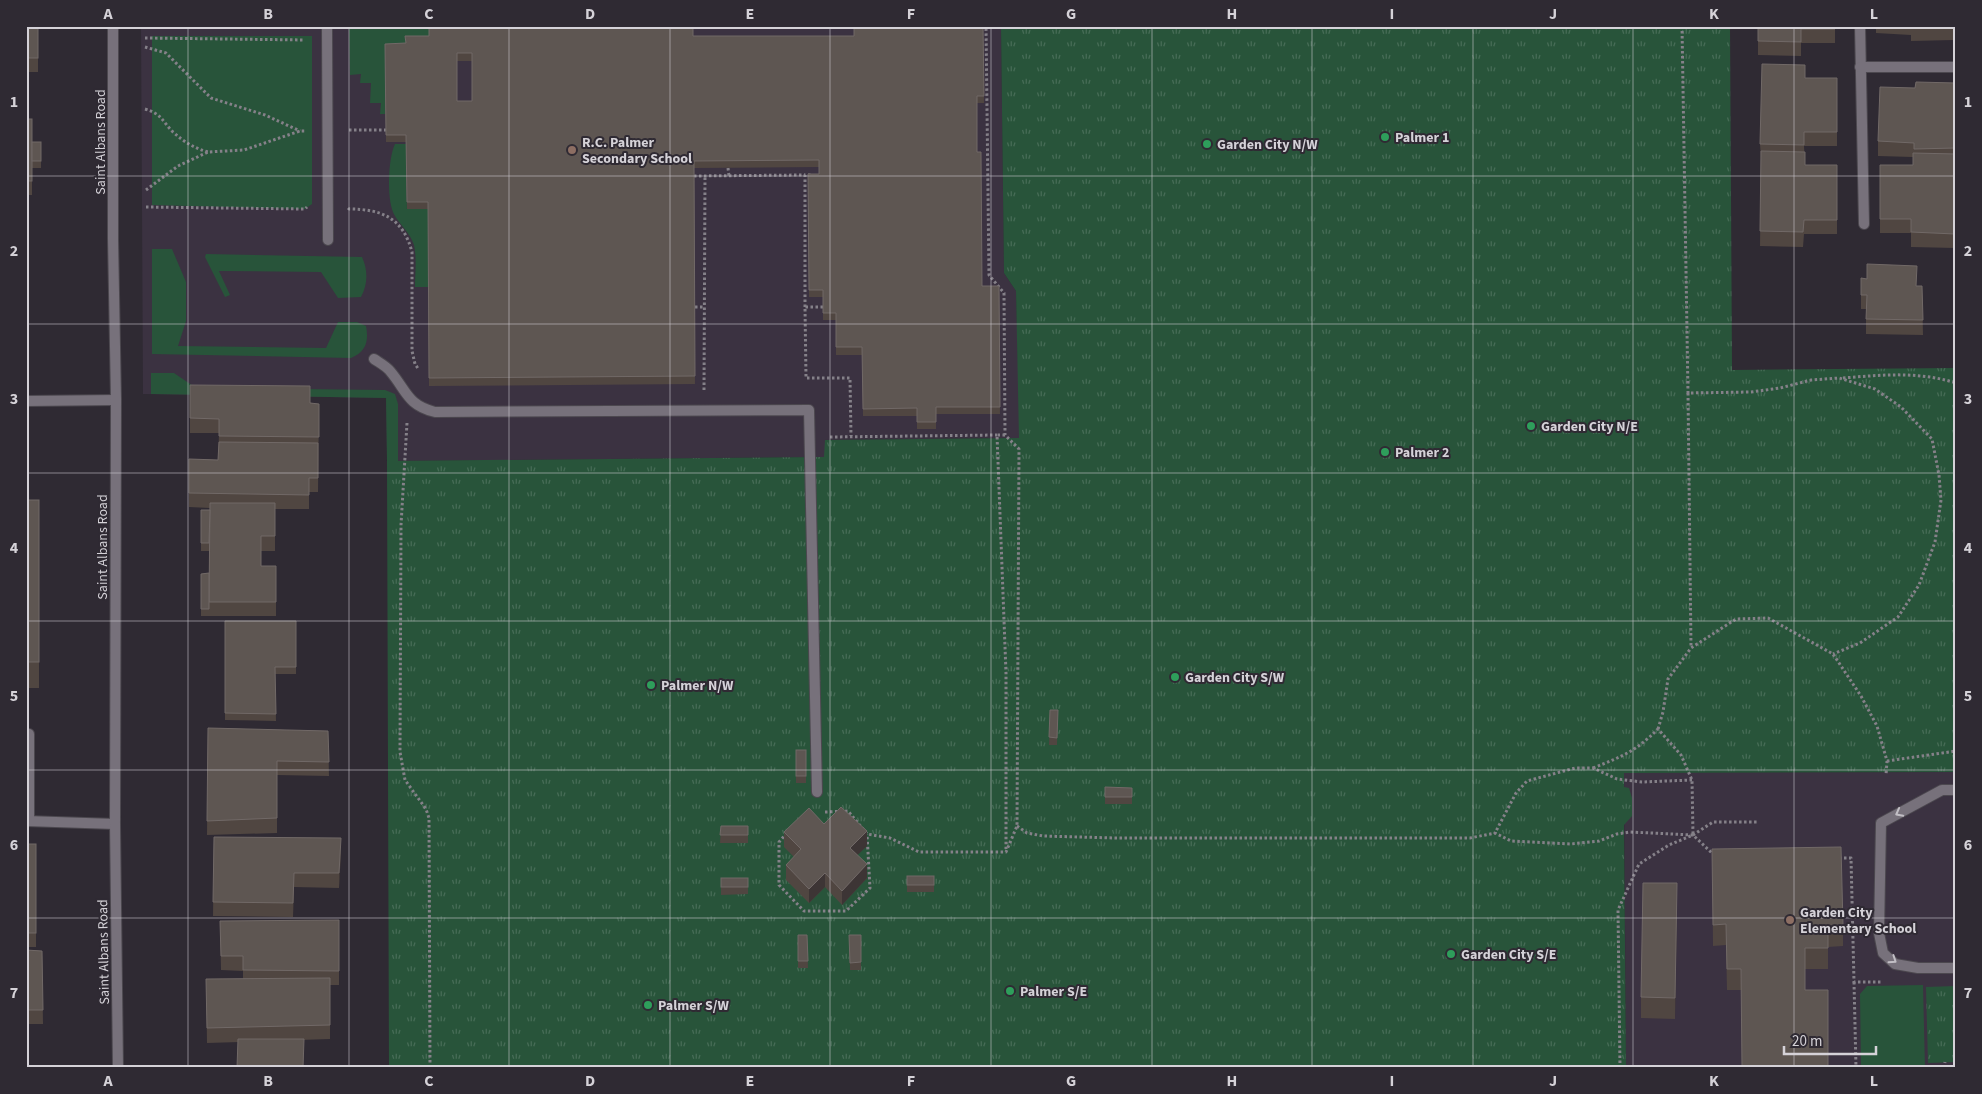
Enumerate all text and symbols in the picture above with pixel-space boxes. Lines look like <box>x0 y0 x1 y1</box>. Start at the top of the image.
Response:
text: A <box>102 3 113 25</box>
text: B <box>263 3 273 25</box>
text: C <box>424 3 434 25</box>
text: D <box>585 3 595 25</box>
text: E <box>746 3 754 25</box>
text: F <box>907 3 915 25</box>
text: G <box>1066 3 1076 25</box>
text: H <box>1227 3 1237 25</box>
text: I <box>1390 3 1394 25</box>
text: J <box>1549 3 1557 25</box>
text: K <box>1709 3 1719 25</box>
text: L <box>1870 3 1878 25</box>
street label: Saint Albans Road <box>91 89 111 195</box>
text: 1 <box>10 91 18 113</box>
text: 1 <box>1964 91 1972 113</box>
place label: Palmer 1 <box>1395 128 1449 148</box>
marker: Palmer 1 <box>1379 131 1391 143</box>
place label: R.C. Palmer Secondary School <box>582 133 692 169</box>
place label: Garden City N/W <box>1217 135 1318 155</box>
marker: Garden City N/W <box>1201 138 1213 150</box>
marker: R.C. Palmer Secondary School <box>566 144 578 156</box>
text: 2 <box>10 240 18 262</box>
text: 2 <box>1964 240 1972 262</box>
text: 3 <box>10 388 18 410</box>
text: 3 <box>1964 388 1972 410</box>
place label: Garden City N/E <box>1541 417 1638 437</box>
marker: Garden City N/E <box>1525 420 1537 432</box>
place label: Palmer 2 <box>1395 443 1449 463</box>
marker: Palmer 2 <box>1379 446 1391 458</box>
street label: Saint Albans Road <box>93 494 113 600</box>
text: 4 <box>10 537 19 559</box>
text: 4 <box>1964 537 1973 559</box>
place label: Garden City S/W <box>1185 668 1285 688</box>
marker: Garden City S/W <box>1169 671 1181 683</box>
place label: Palmer N/W <box>661 676 734 696</box>
marker: Palmer N/W <box>645 679 657 691</box>
text: 5 <box>10 685 18 707</box>
text: 5 <box>1964 685 1972 707</box>
one-way arrow <box>1895 807 1904 817</box>
text: 6 <box>10 834 18 856</box>
text: 6 <box>1964 834 1972 856</box>
street label: Saint Albans Road <box>93 899 115 1005</box>
place label: Garden City Elementary School <box>1800 903 1916 939</box>
marker: Garden City Elementary School <box>1784 914 1796 926</box>
place label: Garden City S/E <box>1461 945 1557 965</box>
marker: Garden City S/E <box>1445 948 1457 960</box>
one-way arrow <box>1887 954 1897 963</box>
text: 7 <box>10 982 18 1004</box>
place label: Palmer S/E <box>1020 982 1087 1002</box>
text: 7 <box>1964 982 1972 1004</box>
marker: Palmer S/E <box>1004 985 1016 997</box>
place label: Palmer S/W <box>658 996 729 1016</box>
marker: Palmer S/W <box>642 999 654 1011</box>
scale bar <box>1784 1024 1877 1056</box>
text: 20 m <box>1792 1031 1822 1052</box>
text: A <box>102 1070 113 1092</box>
text: B <box>263 1070 273 1092</box>
text: C <box>424 1070 434 1092</box>
text: D <box>585 1070 595 1092</box>
text: E <box>746 1070 754 1092</box>
text: F <box>907 1070 915 1092</box>
text: G <box>1066 1070 1076 1092</box>
text: H <box>1227 1070 1237 1092</box>
text: I <box>1390 1070 1394 1092</box>
text: J <box>1549 1070 1557 1092</box>
text: K <box>1709 1070 1719 1092</box>
text: L <box>1870 1070 1878 1092</box>

